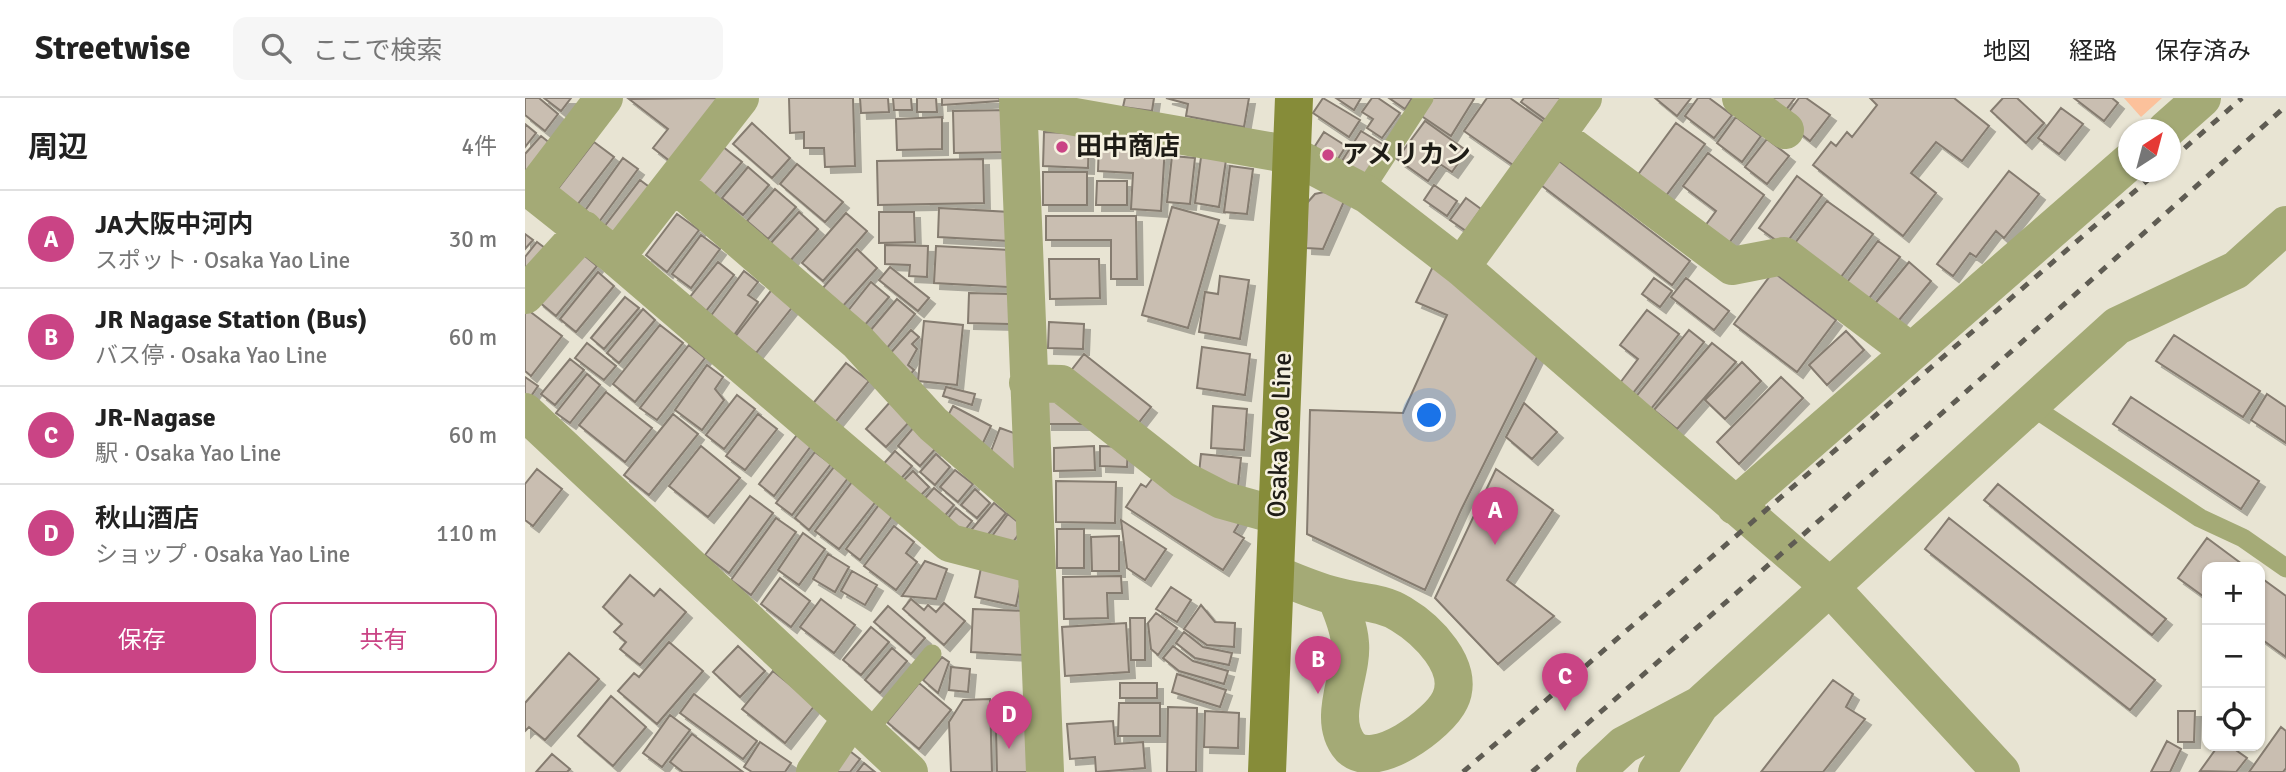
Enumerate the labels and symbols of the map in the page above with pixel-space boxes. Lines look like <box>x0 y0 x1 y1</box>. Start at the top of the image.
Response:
north arrow <box>2118 119 2181 182</box>
place label: 田中商店 <box>1076 131 1180 163</box>
marker: 田中商店 <box>1054 139 1070 155</box>
place label: アメリカン <box>1342 139 1471 171</box>
marker: アメリカン <box>1320 147 1336 163</box>
street label: Osaka Yao Line <box>1261 352 1299 518</box>
your location <box>1412 398 1446 432</box>
pin: A <box>1472 487 1518 545</box>
pin: B <box>1295 636 1341 694</box>
pin: C <box>1542 653 1588 711</box>
pin: D <box>986 691 1032 749</box>

